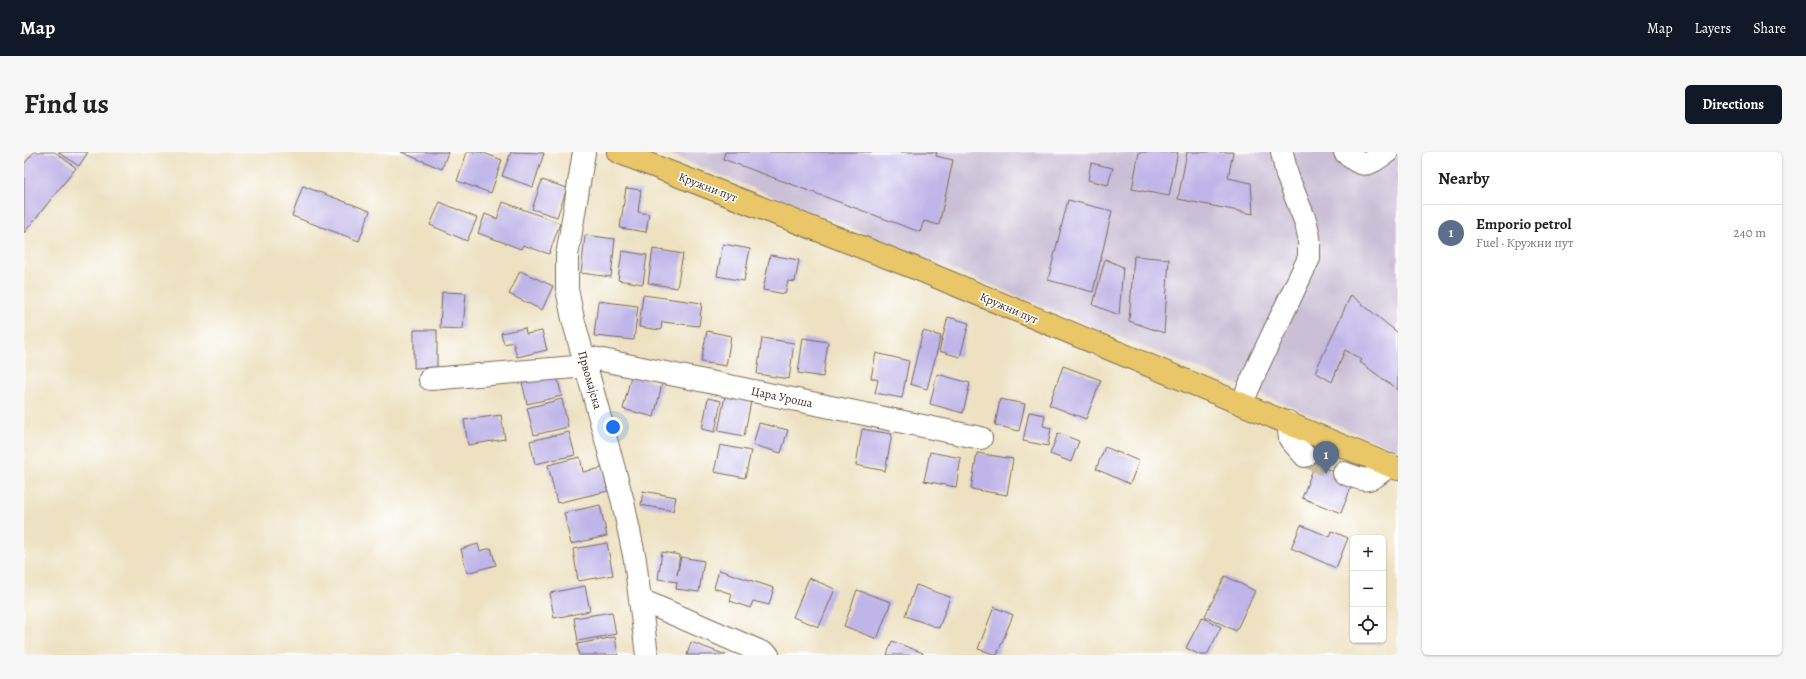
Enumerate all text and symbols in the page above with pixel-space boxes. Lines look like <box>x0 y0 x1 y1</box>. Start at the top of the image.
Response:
text: Map <box>20 15 55 41</box>
text: Map <box>1647 19 1673 38</box>
text: Layers <box>1695 19 1731 38</box>
text: Share <box>1753 19 1786 38</box>
text: Find us <box>24 85 109 123</box>
button: Directions <box>1685 85 1782 124</box>
text: Nearby <box>1438 167 1489 190</box>
street label: Кружни пут <box>676 168 740 206</box>
text: Emporio petrol <box>1476 214 1572 234</box>
text: 1 <box>1449 224 1453 241</box>
text: 240 m <box>1734 224 1766 241</box>
text: Fuel · Кружни пут <box>1476 234 1574 251</box>
street label: Кружни пут <box>977 289 1041 328</box>
street label: Првомајска <box>574 349 606 411</box>
street label: Цара Уроша <box>750 383 815 411</box>
your location <box>603 417 623 437</box>
pin: 1 <box>1313 441 1339 474</box>
map controls <box>1350 535 1386 643</box>
button: + <box>1350 535 1386 571</box>
button: − <box>1350 571 1386 607</box>
button: locate <box>1350 607 1386 643</box>

